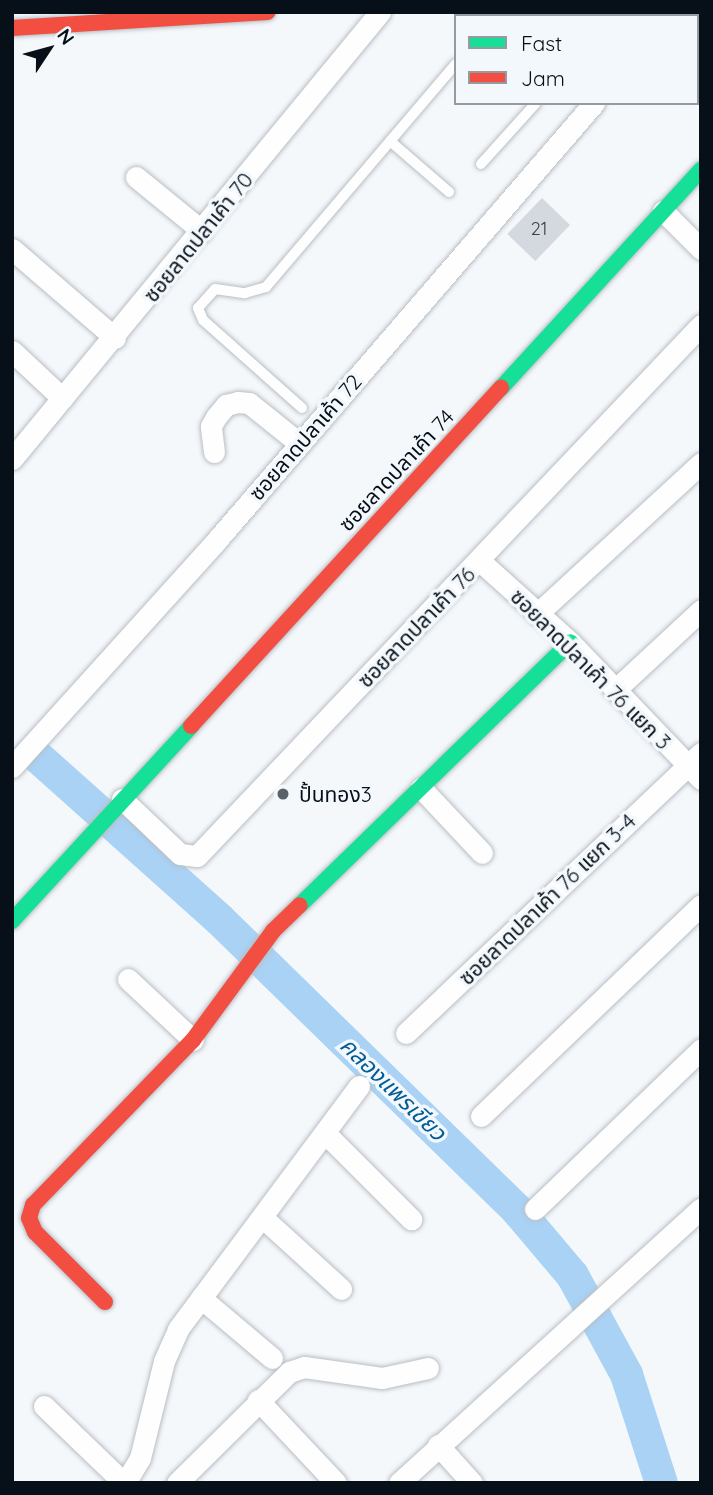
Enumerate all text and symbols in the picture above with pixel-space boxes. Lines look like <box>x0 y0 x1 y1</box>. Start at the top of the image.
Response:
north arrow <box>14 14 84 84</box>
legend <box>454 14 699 105</box>
text: N <box>52 24 80 49</box>
text: Fast <box>521 30 562 56</box>
text: Jam <box>521 65 565 91</box>
street label: ซอยลาดปลาเค้า 70 <box>138 167 258 307</box>
house number: 21 <box>531 218 547 240</box>
street label: ซอยลาดปลาเค้า 72 <box>244 369 366 505</box>
street label: ซอยลาดปลาเค้า 74 <box>333 404 459 536</box>
street label: ซอยลาดปลาเค้า 76 <box>352 562 480 692</box>
street label: ซอยลาดปลาเค้า 76 แยก 3 <box>506 584 676 754</box>
place label: ปั้นทอง3 <box>299 781 372 807</box>
marker: ปั้นทอง3 <box>273 784 293 804</box>
street label: ซอยลาดปลาเค้า 76 แยก 3-4 <box>454 808 640 990</box>
water label: คลองแพรเขียว <box>334 1032 452 1146</box>

